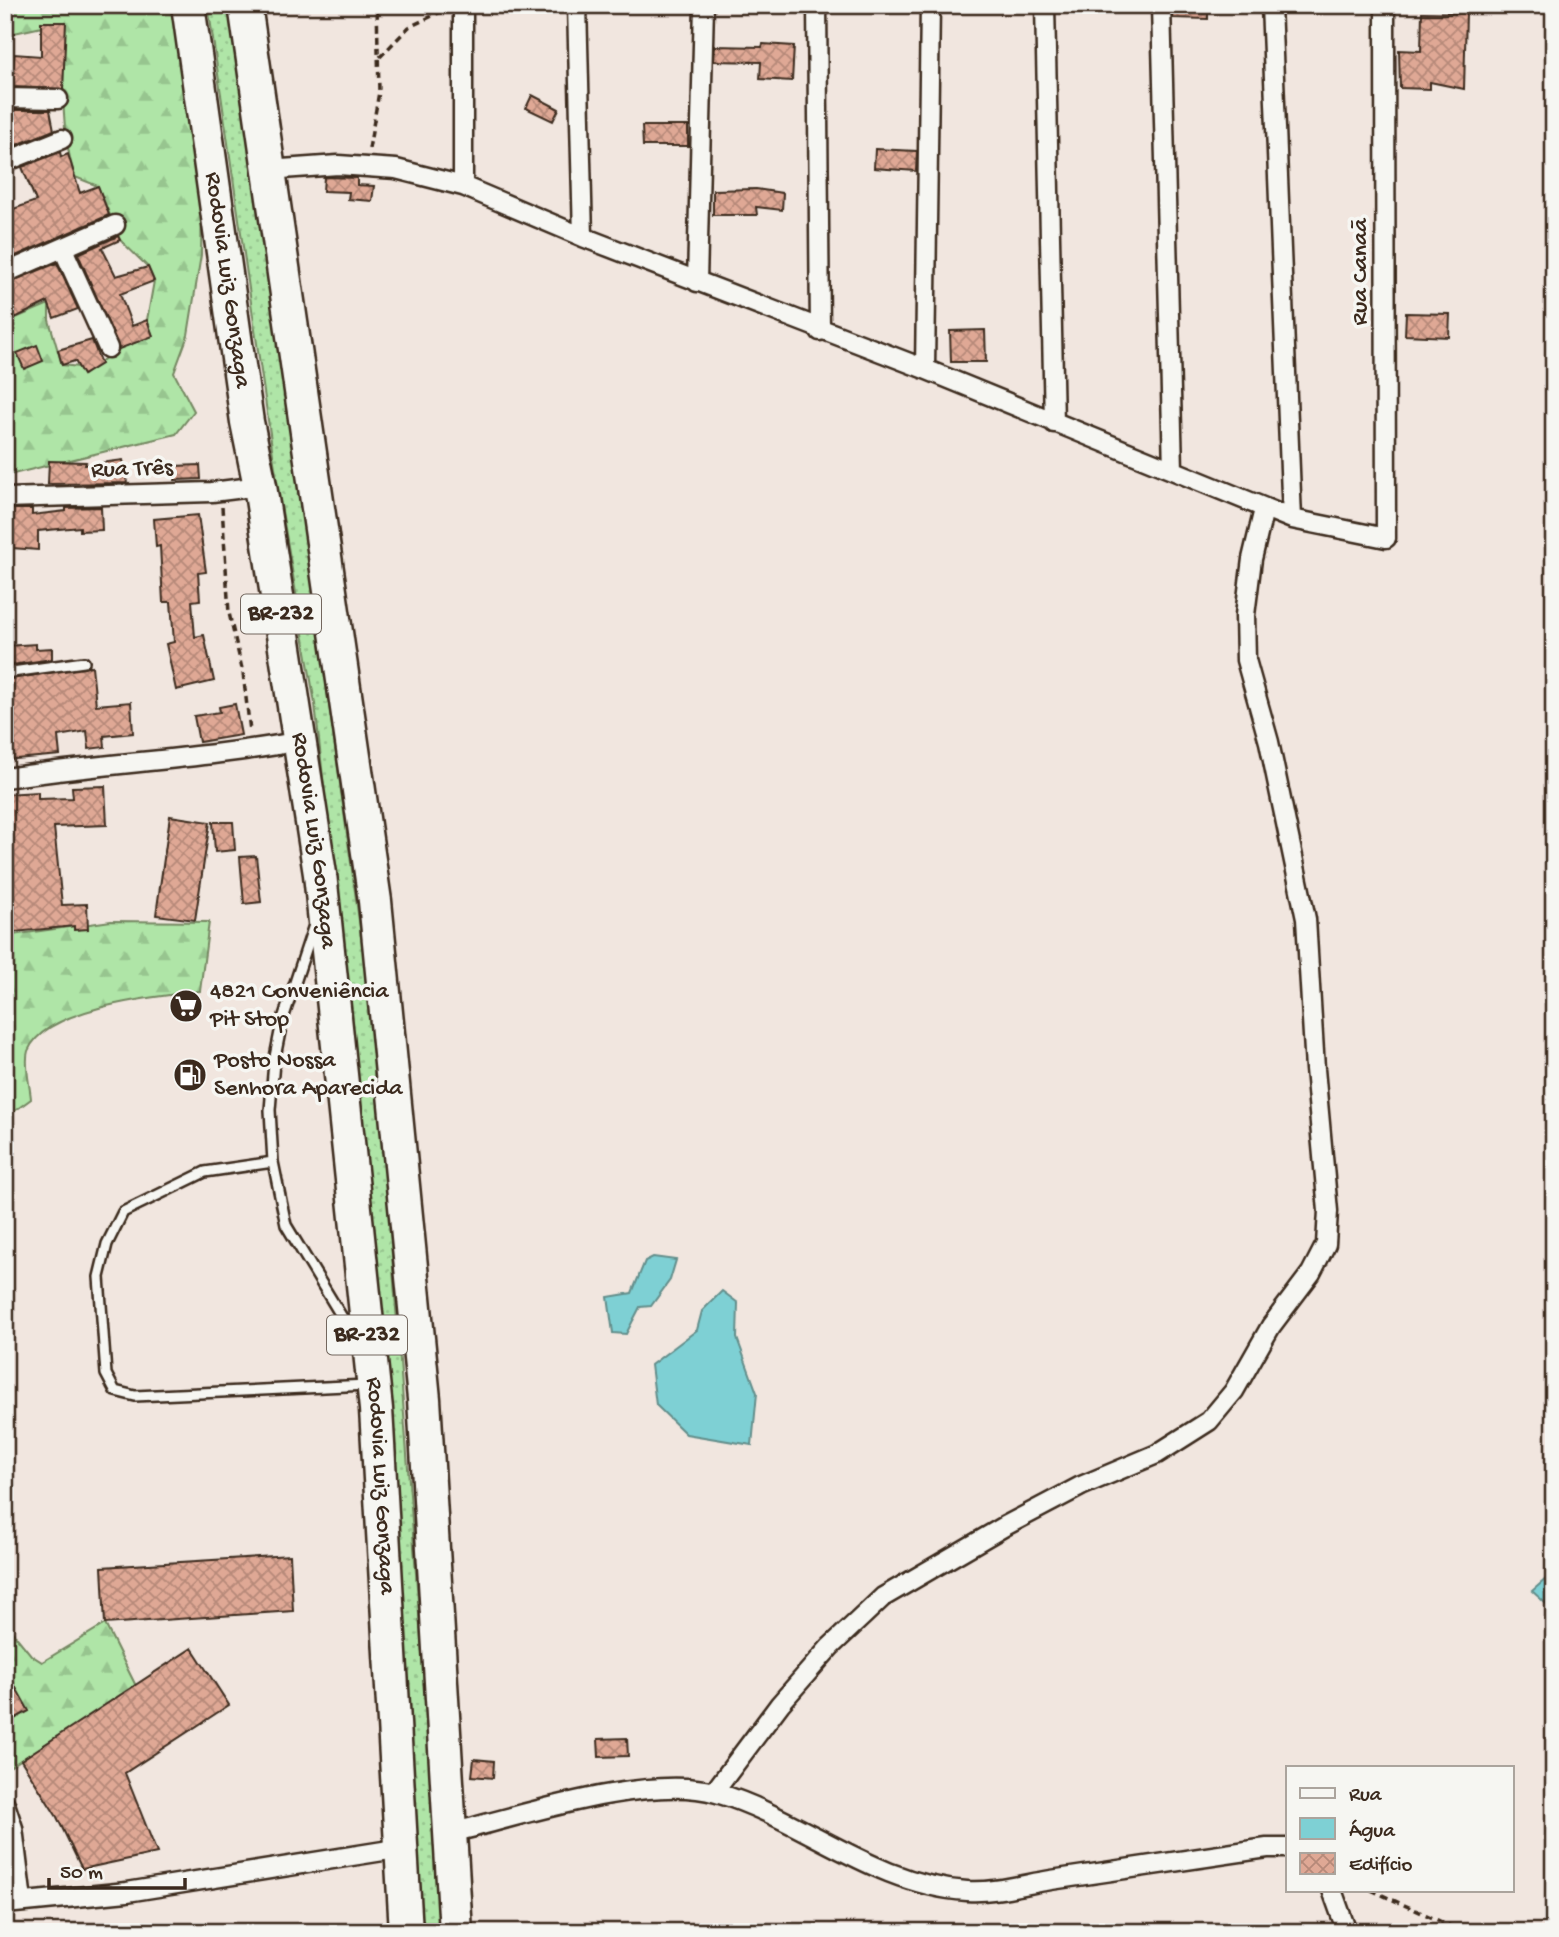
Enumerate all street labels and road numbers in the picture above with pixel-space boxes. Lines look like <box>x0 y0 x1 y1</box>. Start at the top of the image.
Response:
street label: Rodovia Luiz Gonzaga <box>197 170 257 391</box>
street label: Rua Canaã <box>1347 218 1376 326</box>
street label: Rua Três <box>91 454 175 486</box>
road number: BR-232 <box>241 594 321 634</box>
street label: Rodovia Luiz Gonzaga <box>284 730 342 951</box>
road number: BR-232 <box>327 1316 407 1354</box>
street label: Rodovia Luiz Gonzaga <box>358 1376 401 1596</box>

